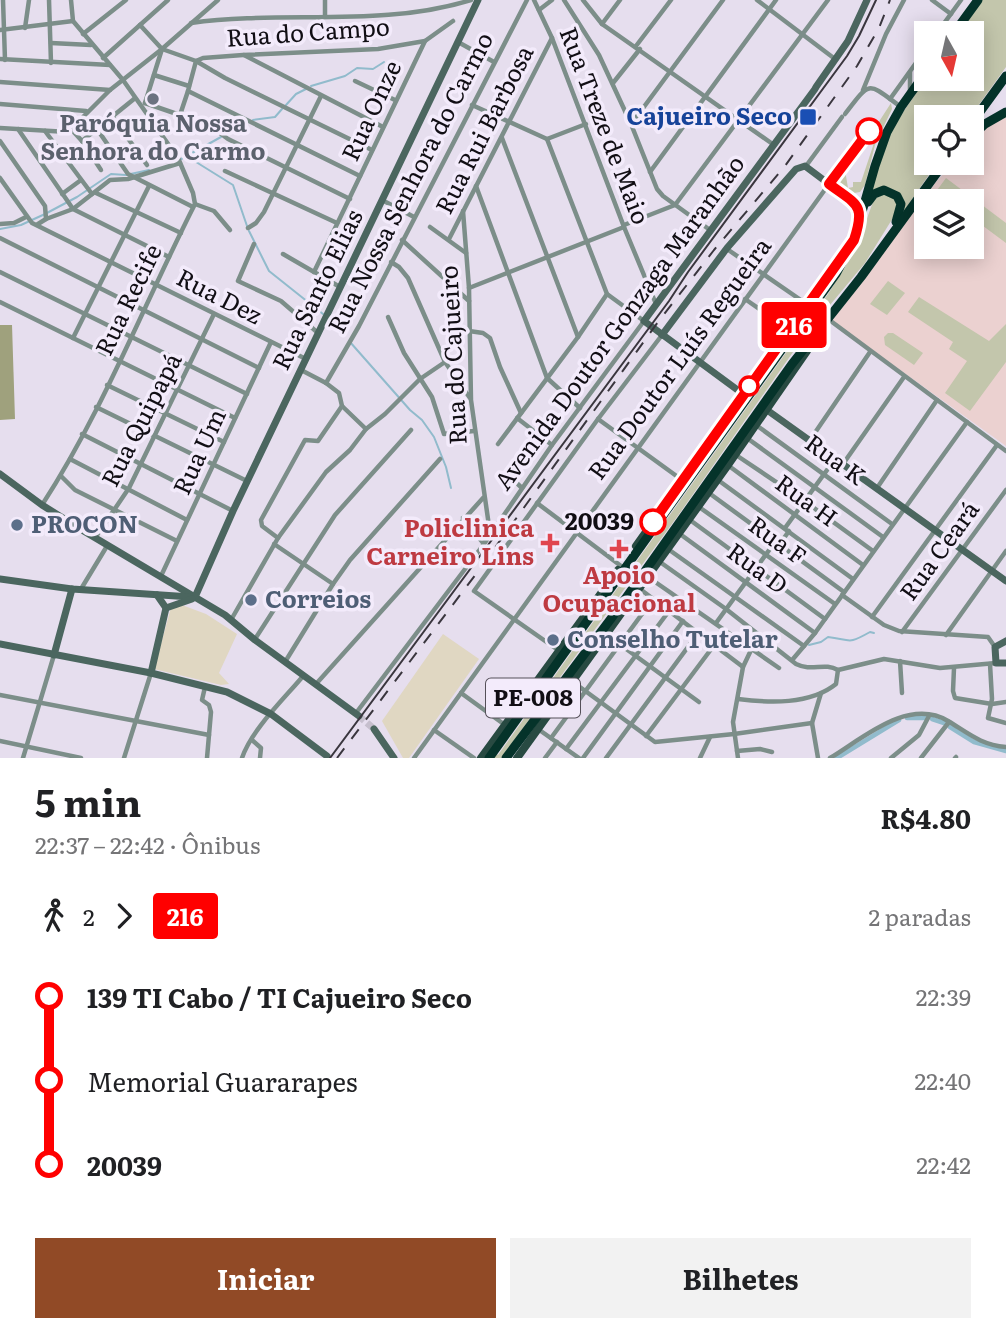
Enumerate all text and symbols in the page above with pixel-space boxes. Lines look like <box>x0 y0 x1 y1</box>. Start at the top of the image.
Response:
street label: Rua do Campo <box>225 7 391 54</box>
street label: Rua Treze de Maio <box>553 21 660 229</box>
north arrow <box>914 21 984 91</box>
map controls <box>914 21 984 259</box>
street label: Rua Nossa Senhora do Carmo <box>317 25 500 338</box>
street label: Rua Rui Barbosa <box>425 38 540 219</box>
street label: Rua Onze <box>331 54 408 166</box>
marker: Paróquia Nossa Senhora do Carmo <box>145 91 161 107</box>
place label: Cajueiro Seco <box>626 97 792 132</box>
place label: Paróquia Nossa Senhora do Carmo <box>40 104 266 167</box>
button: locate <box>914 105 984 175</box>
marker: Cajueiro Seco <box>798 107 818 127</box>
unlabelled marker <box>856 118 882 144</box>
street label: Avenida Doutor Gonzaga Maranhão <box>484 147 752 496</box>
button: layers <box>914 189 984 259</box>
street label: Rua Santo Elias <box>262 203 370 375</box>
street label: Rua Doutor Luís Regueira <box>578 229 778 486</box>
street label: Rua Recife <box>85 237 169 360</box>
street label: Rua Dez <box>171 258 269 331</box>
street label: Rua do Cajueiro <box>429 264 474 446</box>
line badge: 216 <box>754 302 834 348</box>
text: 216 <box>776 307 812 342</box>
street label: Rua Quipapá <box>91 346 189 492</box>
unlabelled marker <box>739 376 759 396</box>
street label: Rua Um <box>163 402 233 500</box>
street label: Rua K <box>799 424 874 492</box>
street label: Rua H <box>769 464 846 534</box>
street label: Rua Ceará <box>890 492 986 607</box>
place label: 20039 <box>565 502 634 537</box>
place label: PROCON <box>31 505 138 540</box>
street label: Rua F <box>742 506 815 572</box>
place label: Policlinica Carneiro Lins <box>366 509 534 572</box>
marker: 20039 <box>640 509 666 535</box>
marker: PROCON <box>9 517 25 533</box>
marker: Policlinica Carneiro Lins <box>540 533 560 553</box>
street label: Rua D <box>721 533 796 601</box>
marker: Apoio Ocupacional <box>609 539 629 559</box>
place label: Apoio Ocupacional <box>542 556 696 619</box>
place label: Correios <box>265 580 371 615</box>
marker: Correios <box>243 592 259 608</box>
place label: Conselho Tutelar <box>567 620 778 655</box>
marker: Conselho Tutelar <box>545 632 561 648</box>
road number: PE-008 <box>486 678 580 718</box>
text: 5 min <box>35 772 141 829</box>
text: R$4.80 <box>881 798 971 837</box>
text: 22:37 – 22:42 · Ônibus <box>35 827 260 861</box>
icon: walk <box>35 897 73 935</box>
icon: forward <box>105 897 143 935</box>
text: 216 <box>167 898 204 933</box>
text: 2 <box>83 899 95 933</box>
text: 2 paradas <box>869 899 971 933</box>
text: 139 TI Cabo / TI Cajueiro Seco <box>87 977 472 1016</box>
text: 22:39 <box>916 979 971 1013</box>
text: Memorial Guararapes <box>87 1061 357 1100</box>
text: 22:40 <box>915 1063 971 1097</box>
text: 20039 <box>87 1145 162 1184</box>
text: 22:42 <box>916 1147 971 1181</box>
button: Iniciar <box>35 1238 496 1318</box>
button: Bilhetes <box>510 1238 971 1318</box>

